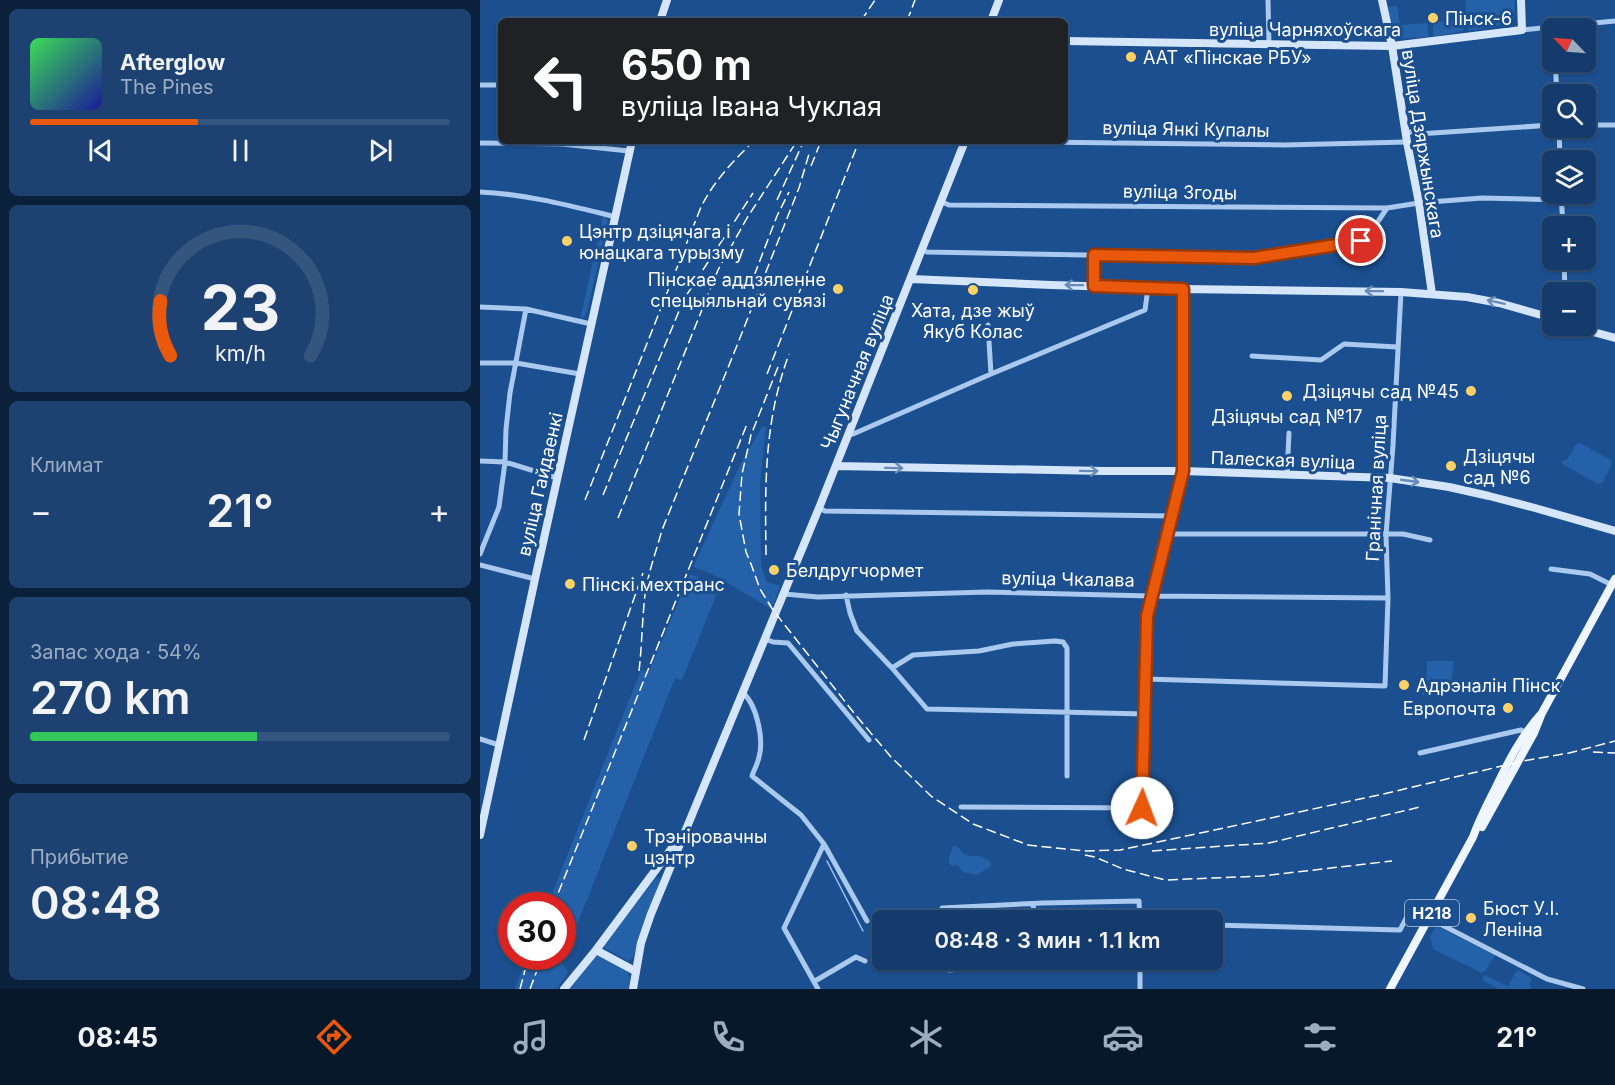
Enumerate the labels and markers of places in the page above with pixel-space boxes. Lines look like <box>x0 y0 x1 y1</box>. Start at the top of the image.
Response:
place label: Пінск-6 <box>1445 8 1512 29</box>
marker: Пінск-6 <box>1426 11 1440 25</box>
place label: ААТ «Пінскае РБУ» <box>1143 47 1312 68</box>
marker: ААТ «Пінскае РБУ» <box>1124 50 1138 64</box>
pin <box>1335 215 1386 266</box>
place label: Цэнтр дзіцячага і юнацкага турызму <box>579 221 744 263</box>
marker: Цэнтр дзіцячага і юнацкага турызму <box>560 234 574 248</box>
place label: Пінскае аддзяленне спецыяльнай сувязі <box>648 269 826 311</box>
marker: Пінскае аддзяленне спецыяльнай сувязі <box>831 282 845 296</box>
marker: Хата, дзе жыў Якуб Колас <box>966 283 980 297</box>
place label: Хата, дзе жыў Якуб Колас <box>911 300 1035 342</box>
place label: Дзіцячы сад №45 <box>1302 381 1459 402</box>
marker: Дзіцячы сад №45 <box>1464 384 1478 398</box>
marker: Дзіцячы сад №17 <box>1280 389 1294 403</box>
place label: Дзіцячы сад №17 <box>1211 406 1363 427</box>
place label: Дзіцячы сад №6 <box>1463 446 1535 488</box>
marker: Дзіцячы сад №6 <box>1444 459 1458 473</box>
place label: Белдругчормет <box>786 560 924 581</box>
marker: Белдругчормет <box>767 563 781 577</box>
place label: Пінскі мехтранс <box>582 574 725 595</box>
marker: Пінскі мехтранс <box>563 577 577 591</box>
place label: Адрэналін Пінск <box>1416 675 1561 696</box>
marker: Адрэналін Пінск <box>1397 678 1411 692</box>
place label: Европочта <box>1403 698 1496 719</box>
marker: Европочта <box>1501 701 1515 715</box>
place label: Трэніровачны цэнтр <box>644 826 767 868</box>
marker: Трэніровачны цэнтр <box>625 839 639 853</box>
place label: Бюст У.І. Леніна <box>1483 898 1559 940</box>
marker: Бюст У.І. Леніна <box>1464 911 1478 925</box>

